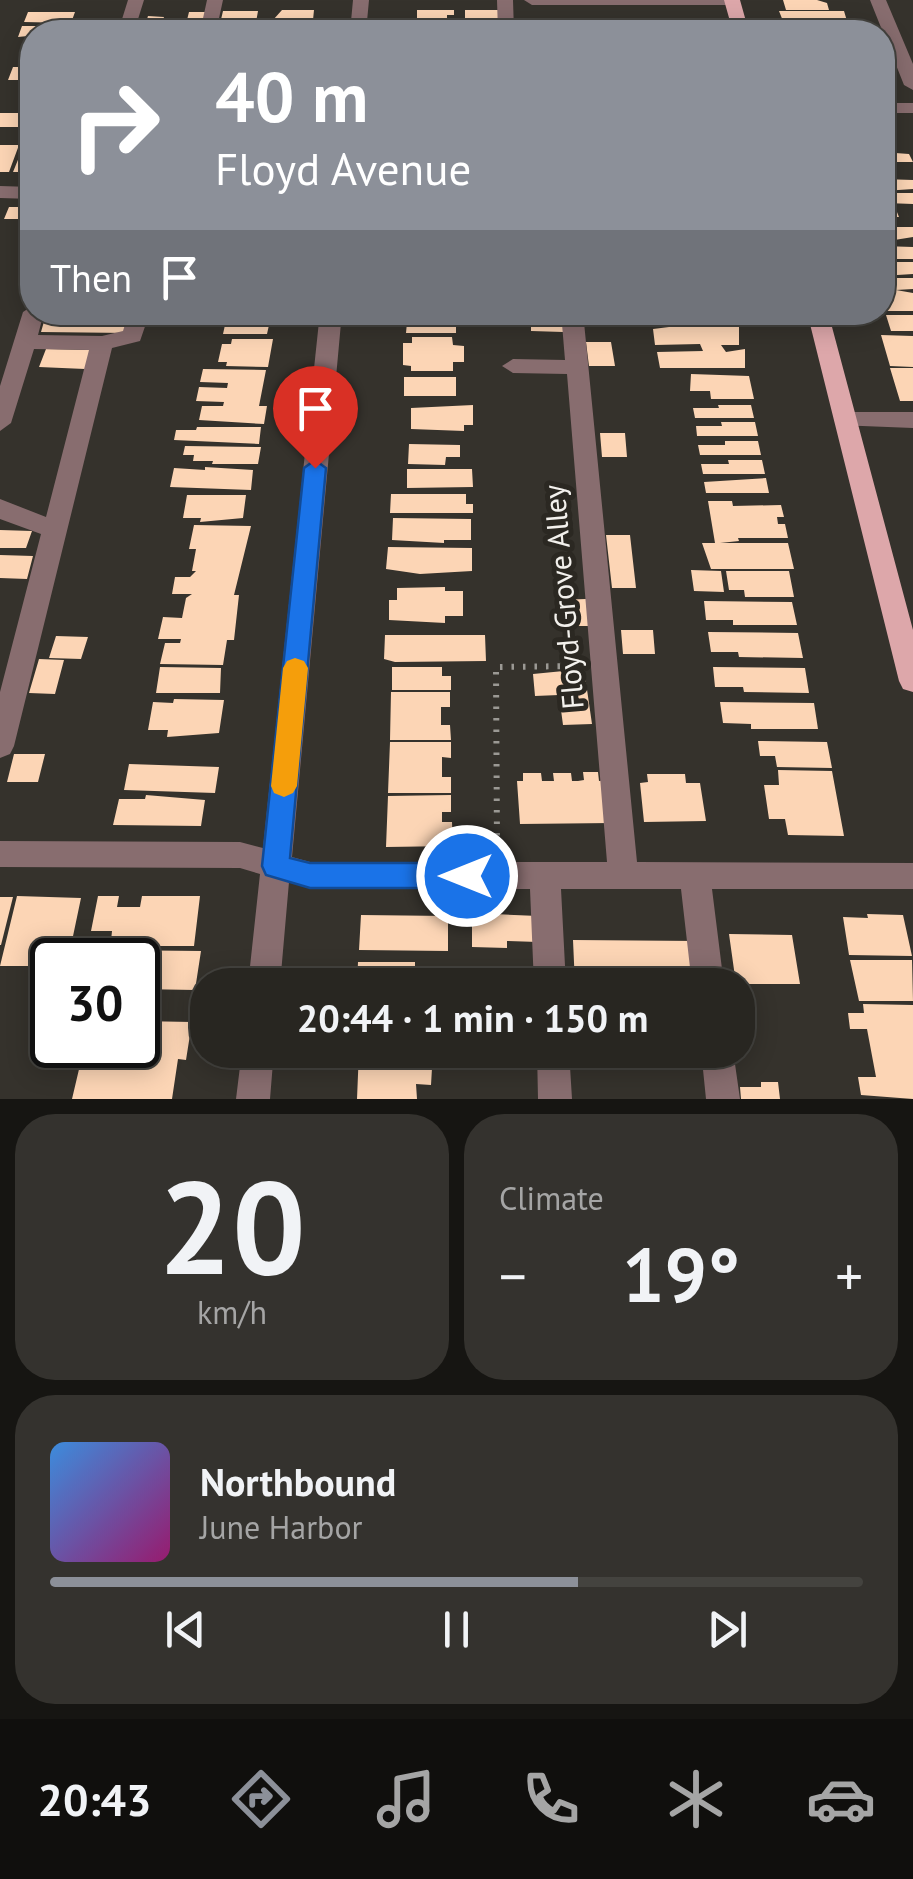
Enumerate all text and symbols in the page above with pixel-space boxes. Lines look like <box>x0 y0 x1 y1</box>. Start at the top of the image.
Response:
text: 40 m <box>215 51 368 141</box>
icon: right <box>50 60 180 190</box>
text: Floyd Avenue <box>215 139 471 197</box>
icon: arrive <box>152 250 207 305</box>
text: Then <box>50 253 132 302</box>
pin <box>273 366 358 469</box>
icon: arrive <box>288 381 343 436</box>
street label: Floyd-Grove Alley <box>533 483 592 711</box>
position arrow <box>415 824 519 928</box>
speed limit sign: 30 <box>30 938 160 1068</box>
text: 20:44 · 1 min · 150 m <box>297 993 648 1042</box>
text: 20 <box>158 1142 306 1310</box>
text: Climate <box>499 1177 604 1219</box>
text: 19° <box>622 1226 740 1323</box>
text: − <box>499 1240 527 1311</box>
text: + <box>835 1240 863 1311</box>
text: km/h <box>197 1291 267 1333</box>
text: Northbound <box>200 1457 396 1506</box>
text: June Harbor <box>200 1506 362 1548</box>
icon: previous <box>158 1602 213 1657</box>
icon: pause <box>429 1602 484 1657</box>
icon: next <box>700 1602 755 1657</box>
icon: directions <box>226 1764 296 1834</box>
icon: music <box>371 1764 441 1834</box>
icon: phone <box>516 1764 586 1834</box>
icon: climate <box>661 1764 731 1834</box>
icon: car <box>806 1764 876 1834</box>
text: 20:43 <box>37 1770 152 1828</box>

